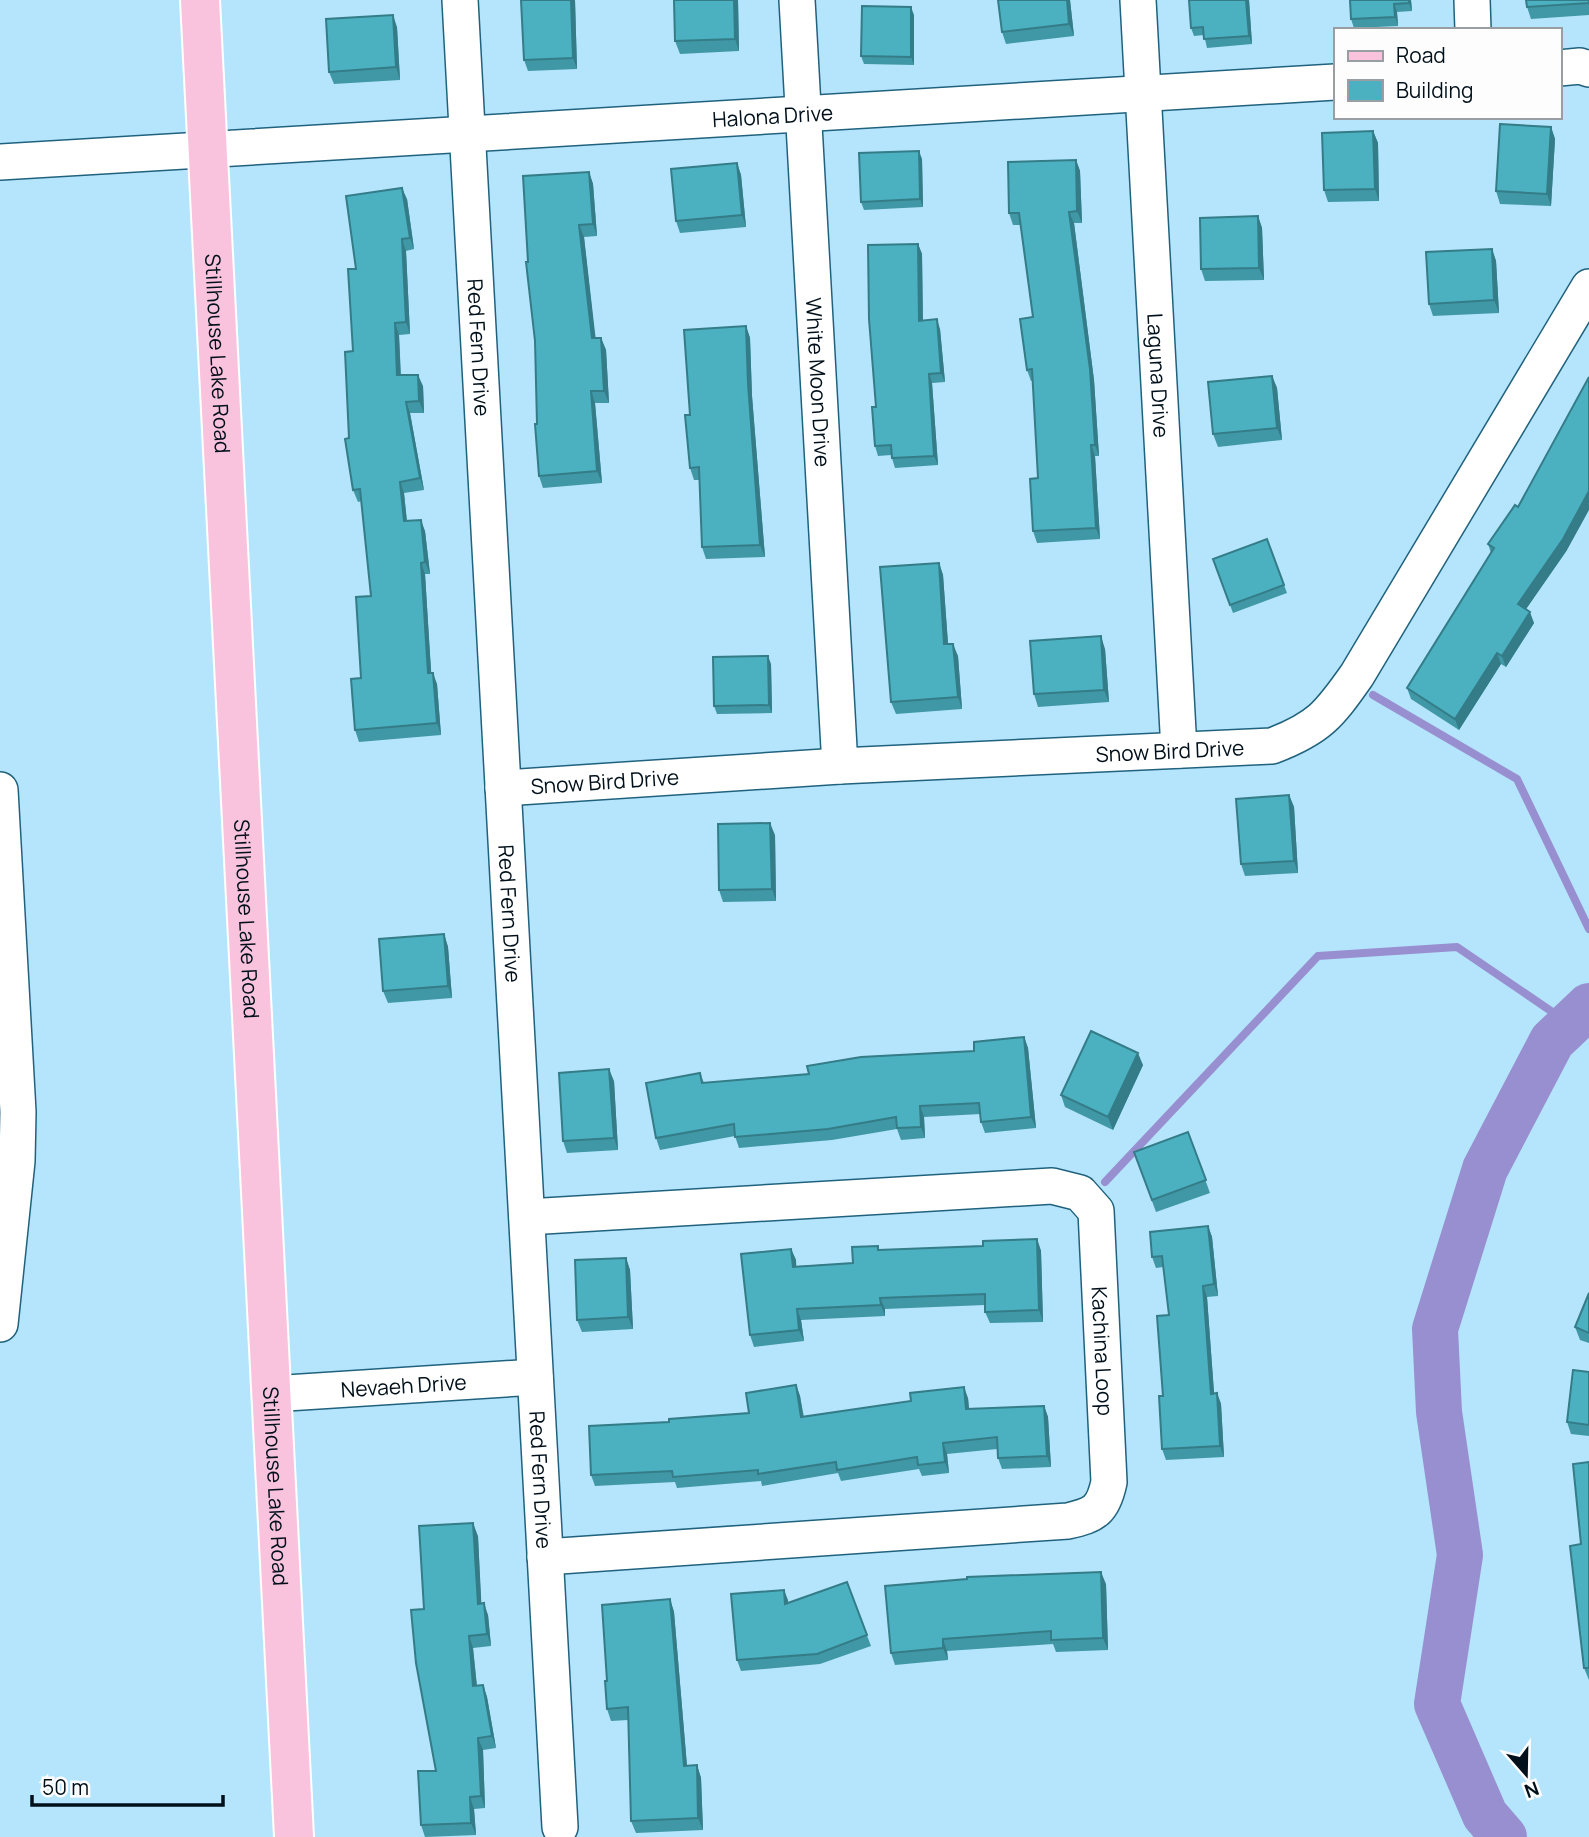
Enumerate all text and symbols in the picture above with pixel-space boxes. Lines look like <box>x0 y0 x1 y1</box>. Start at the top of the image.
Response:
legend <box>1334 28 1561 119</box>
text: Road <box>1396 41 1446 69</box>
text: Building <box>1396 76 1473 104</box>
street label: Halona Drive <box>711 98 834 133</box>
street label: Stillhouse Lake Road <box>199 253 237 454</box>
street label: Red Fern Drive <box>461 278 497 417</box>
street label: White Moon Drive <box>800 297 837 468</box>
street label: Laguna Drive <box>1141 312 1176 439</box>
street label: Snow Bird Drive <box>1095 733 1245 768</box>
street label: Snow Bird Drive <box>530 763 680 800</box>
street label: Stillhouse Lake Road <box>228 818 266 1019</box>
street label: Red Fern Drive <box>492 844 528 983</box>
street label: Kachina Loop <box>1086 1286 1120 1416</box>
street label: Nevaeh Drive <box>340 1367 468 1403</box>
street label: Stillhouse Lake Road <box>257 1386 295 1587</box>
street label: Red Fern Drive <box>523 1410 559 1550</box>
north arrow <box>1491 1739 1561 1809</box>
scale bar <box>32 1764 222 1808</box>
text: 50 m <box>42 1773 89 1801</box>
text: N <box>1521 1775 1543 1805</box>

